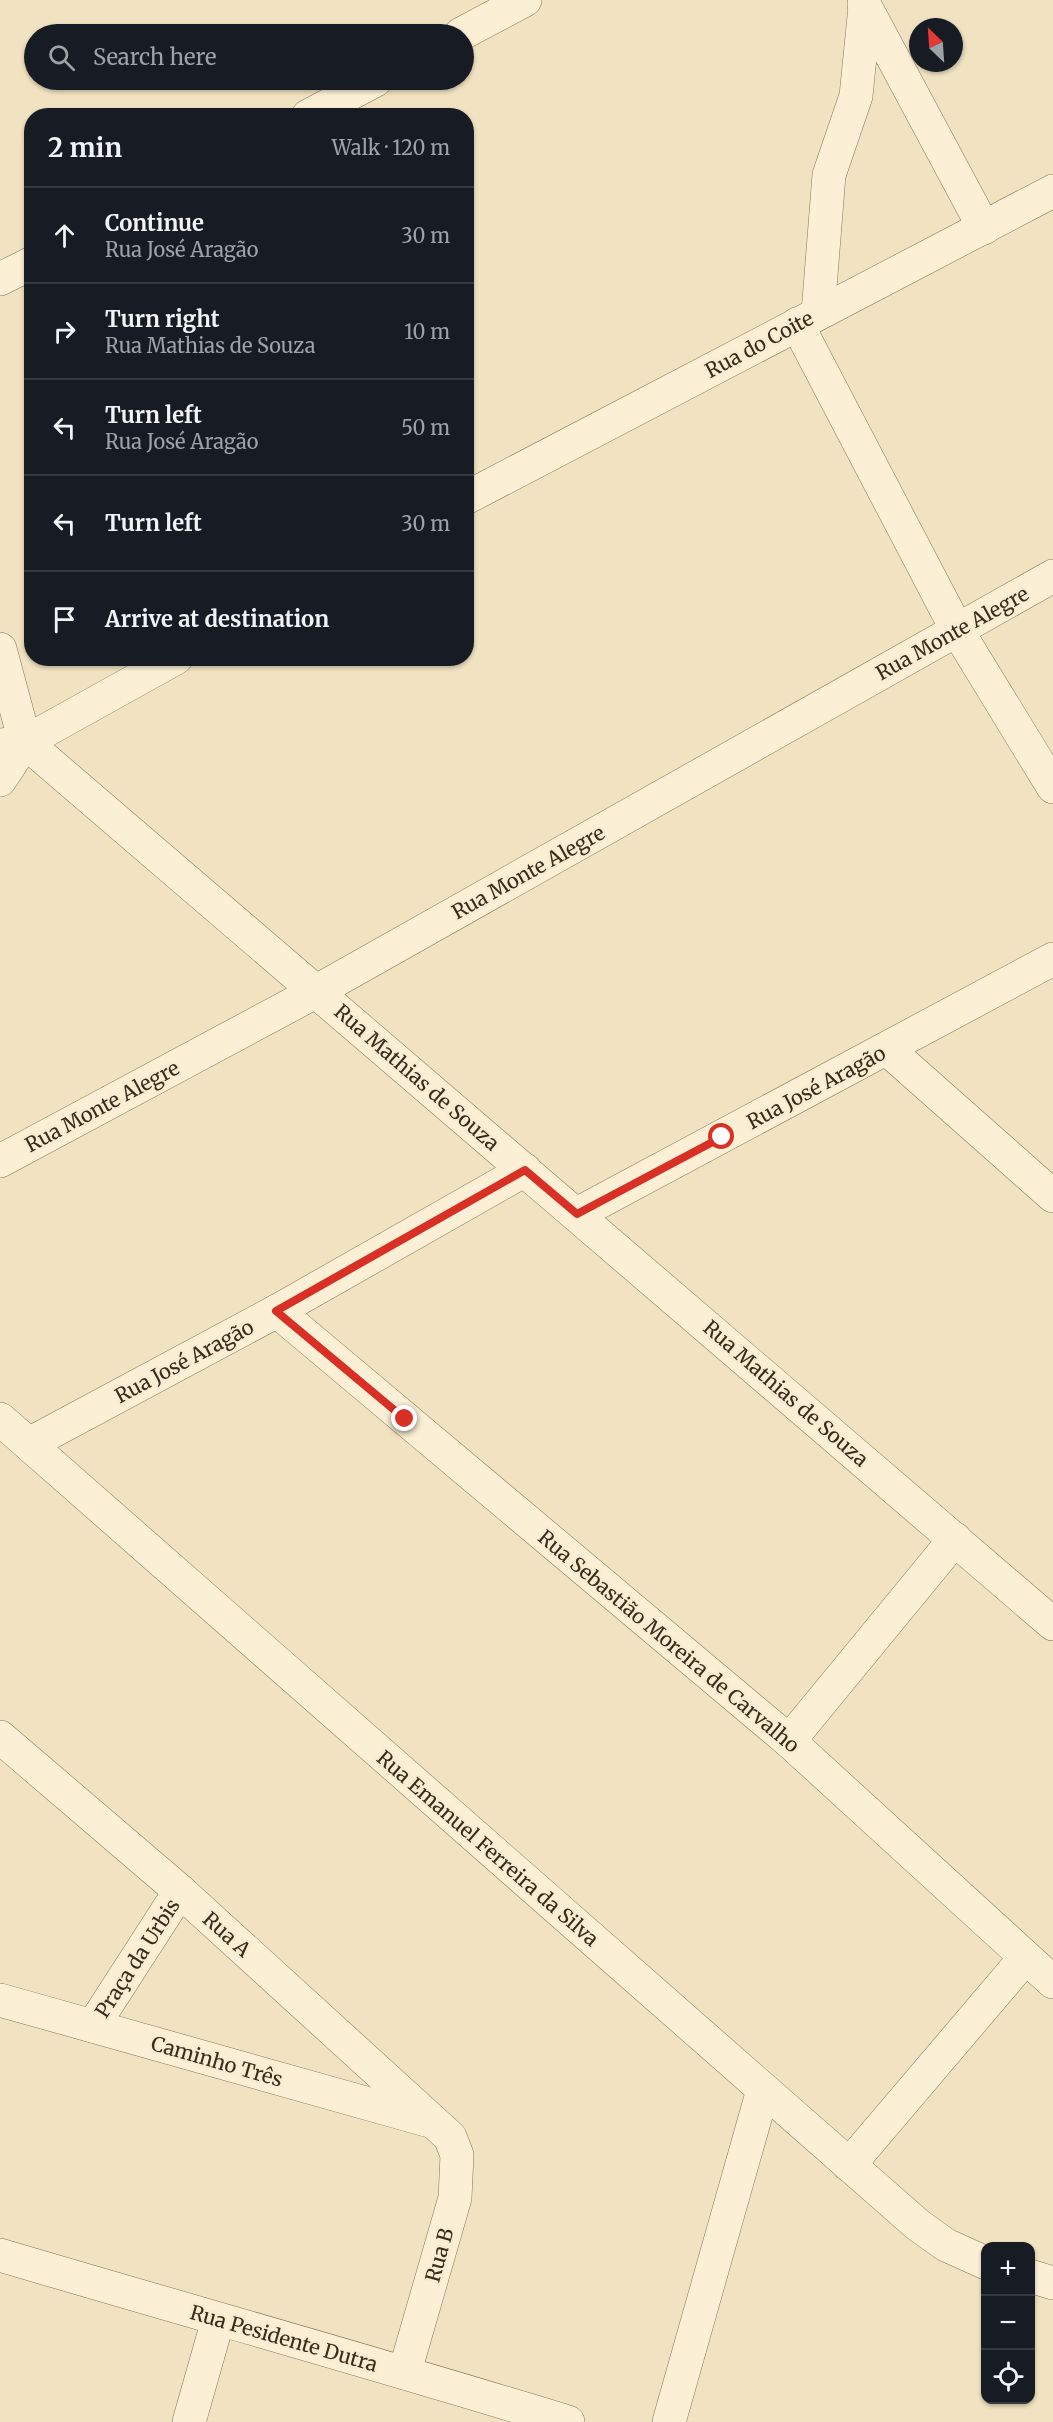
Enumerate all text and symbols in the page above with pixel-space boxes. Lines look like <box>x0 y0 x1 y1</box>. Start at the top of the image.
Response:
north arrow <box>909 18 963 72</box>
search box <box>24 24 474 90</box>
icon: search <box>45 41 78 74</box>
text: Search here <box>93 43 216 71</box>
text: 2 min <box>48 131 122 164</box>
text: Walk · 120 m <box>332 135 450 160</box>
text: Continue <box>105 209 204 237</box>
icon: ahead <box>48 219 81 252</box>
text: 30 m <box>401 223 450 248</box>
text: Rua José Aragão <box>105 237 258 262</box>
text: Turn right <box>105 305 219 333</box>
street label: Rua do Coite <box>701 305 817 383</box>
icon: right <box>48 315 81 348</box>
text: 10 m <box>404 319 450 344</box>
text: Rua Mathias de Souza <box>105 333 315 358</box>
text: Turn left <box>105 401 202 429</box>
icon: left <box>48 411 81 444</box>
text: 50 m <box>401 415 450 440</box>
text: Rua José Aragão <box>105 429 258 454</box>
icon: left <box>48 507 81 540</box>
text: Turn left <box>105 509 202 537</box>
text: 30 m <box>401 511 450 536</box>
street label: Rua Monte Alegre <box>871 581 1033 685</box>
icon: arrive <box>48 603 81 636</box>
text: Arrive at destination <box>105 605 329 633</box>
street label: Rua Monte Alegre <box>447 820 609 924</box>
street label: Rua Mathias de Souza <box>329 999 505 1156</box>
street label: Rua José Aragão <box>742 1040 890 1134</box>
street label: Rua Monte Alegre <box>21 1055 183 1157</box>
route start <box>708 1123 734 1149</box>
street label: Rua José Aragão <box>110 1314 258 1408</box>
street label: Rua Mathias de Souza <box>698 1315 874 1472</box>
route end <box>391 1405 417 1431</box>
street label: Rua Sebastião Moreira de Carvalho <box>533 1524 805 1758</box>
street label: Rua Emanuel Ferreira da Silva <box>372 1745 604 1951</box>
street label: Praça da Urbis <box>89 1894 185 2022</box>
street label: Rua A <box>198 1906 257 1963</box>
street label: Caminho Três <box>148 2030 286 2092</box>
street label: Rua B <box>419 2225 459 2285</box>
map controls <box>981 2242 1035 2404</box>
button: + <box>981 2242 1035 2296</box>
button: − <box>981 2296 1035 2350</box>
street label: Rua Pesidente Dutra <box>187 2299 381 2377</box>
button: locate <box>981 2350 1035 2404</box>

